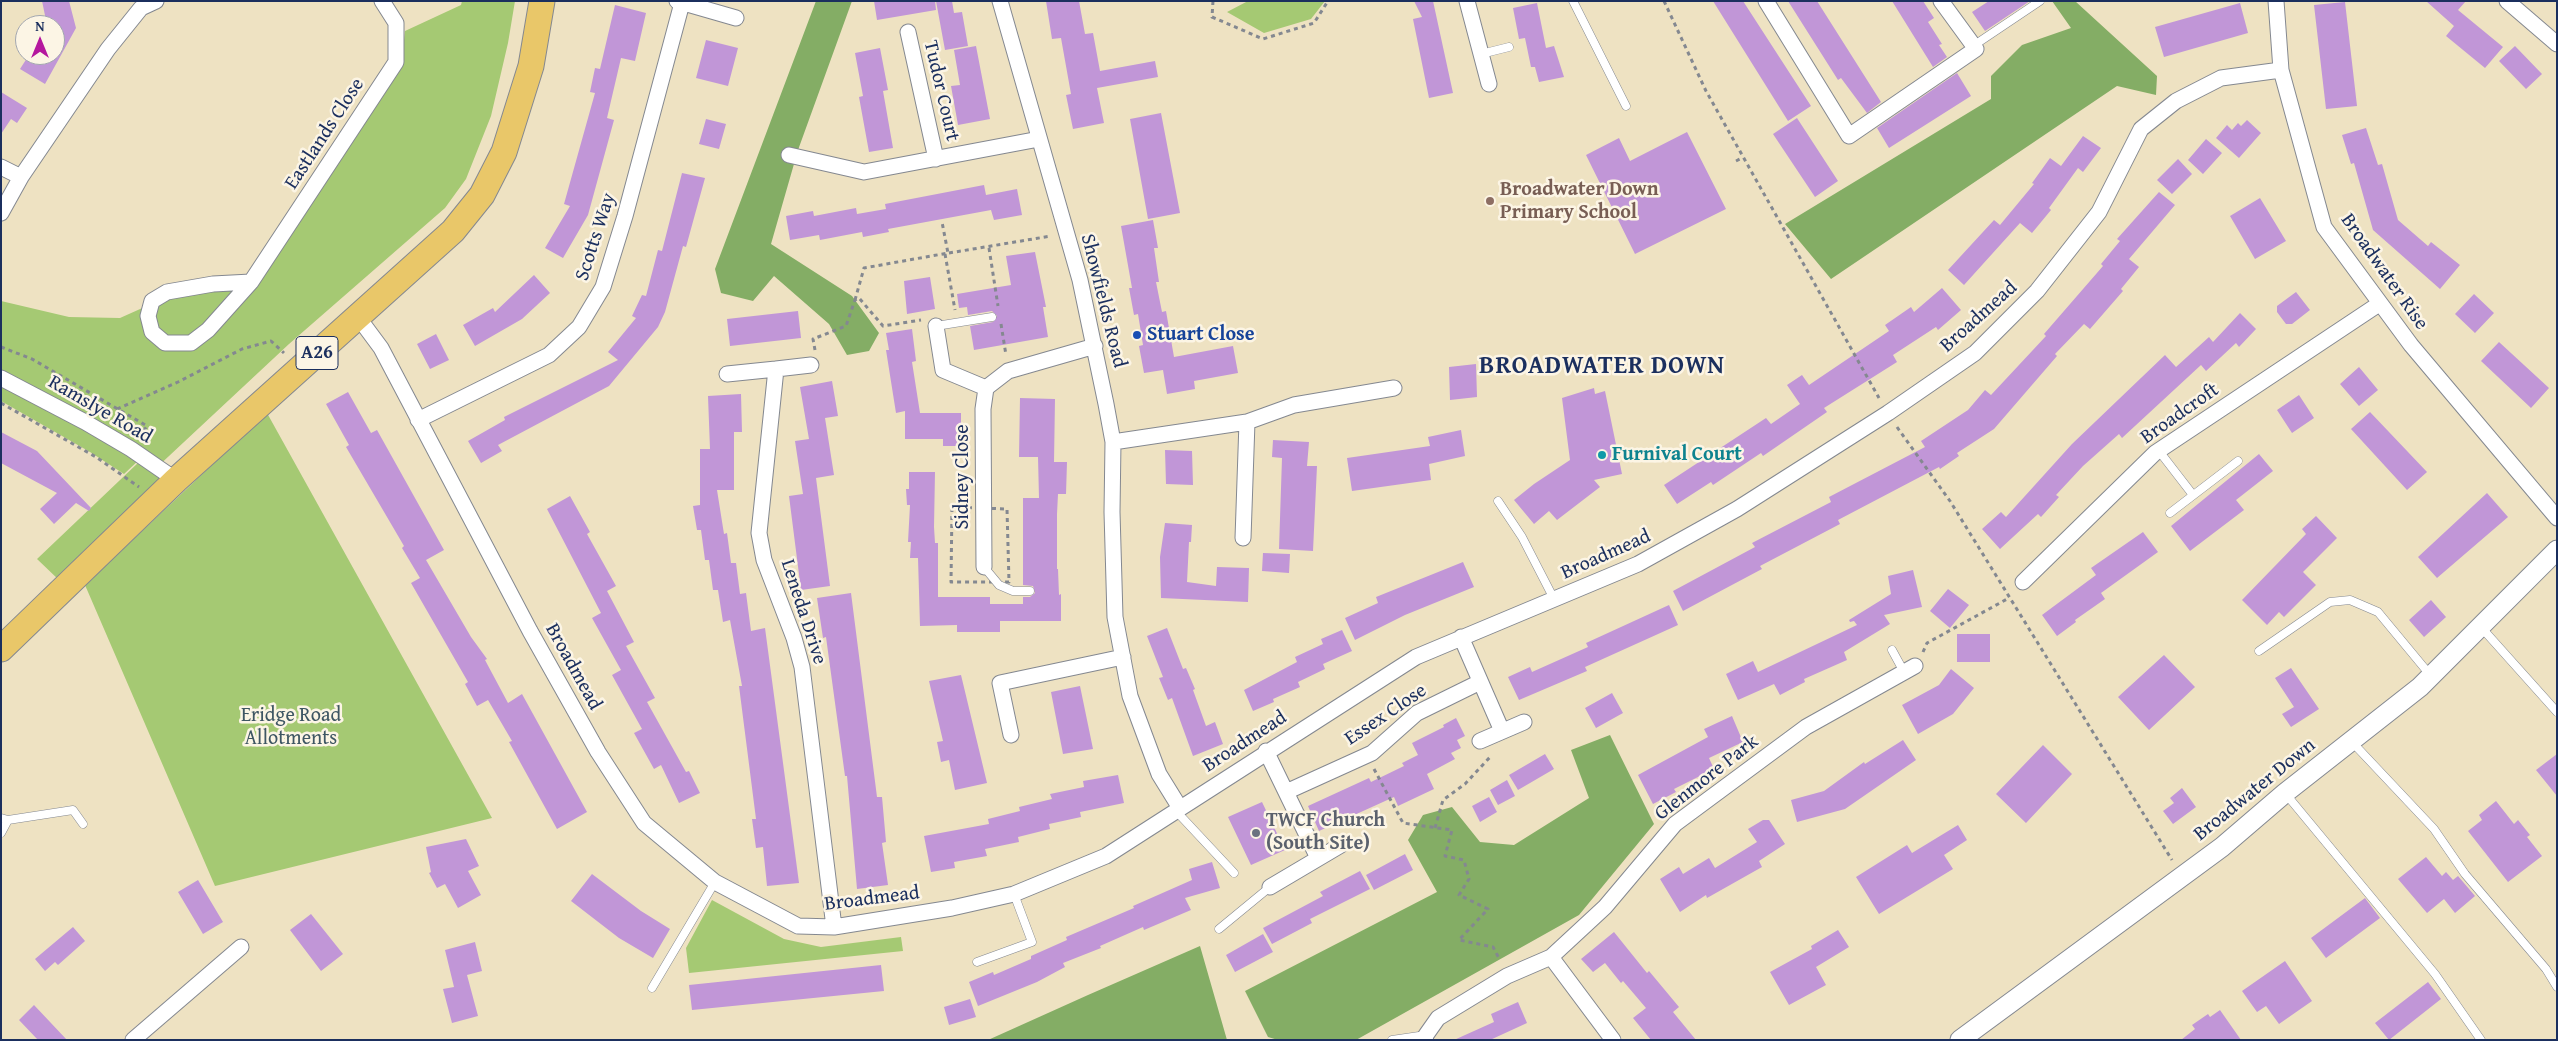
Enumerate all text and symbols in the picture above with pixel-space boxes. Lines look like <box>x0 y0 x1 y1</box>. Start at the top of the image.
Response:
north arrow <box>15 15 65 65</box>
text: N <box>35 16 45 36</box>
street label: Tudor Court <box>918 38 964 144</box>
street label: Eastlands Close <box>280 74 370 194</box>
place label: Broadwater Down Primary School <box>1500 178 1659 225</box>
street label: Scotts Way <box>571 190 621 284</box>
marker: Broadwater Down Primary School <box>1484 195 1496 207</box>
street label: Broadwater Rise <box>2335 209 2433 335</box>
street label: Showfields Road <box>1075 232 1131 370</box>
street label: Broadmead <box>1936 276 2022 358</box>
place label: Stuart Close <box>1147 323 1255 347</box>
marker: Stuart Close <box>1131 329 1143 341</box>
road number: A26 <box>296 336 338 369</box>
district label: BROADWATER DOWN <box>1477 352 1727 382</box>
street label: Ramslye Road <box>44 371 156 449</box>
street label: Broadcroft <box>2136 378 2224 450</box>
street label: Sidney Close <box>951 424 975 530</box>
place label: Furnival Court <box>1612 443 1742 467</box>
marker: Furnival Court <box>1596 449 1608 461</box>
street label: Broadmead <box>1558 525 1654 585</box>
street label: Leneda Drive <box>775 556 831 668</box>
street label: Broadmead <box>539 619 607 715</box>
street label: Essex Close <box>1340 679 1432 751</box>
park label: Eridge Road Allotments <box>241 704 341 751</box>
street label: Broadmead <box>1198 706 1292 778</box>
street label: Glenmore Park <box>1650 730 1764 826</box>
street label: Broadwater Down <box>2189 734 2321 846</box>
place label: TWCF Church (South Site) <box>1266 809 1385 856</box>
marker: TWCF Church (South Site) <box>1250 827 1262 839</box>
street label: Broadmead <box>823 881 921 917</box>

